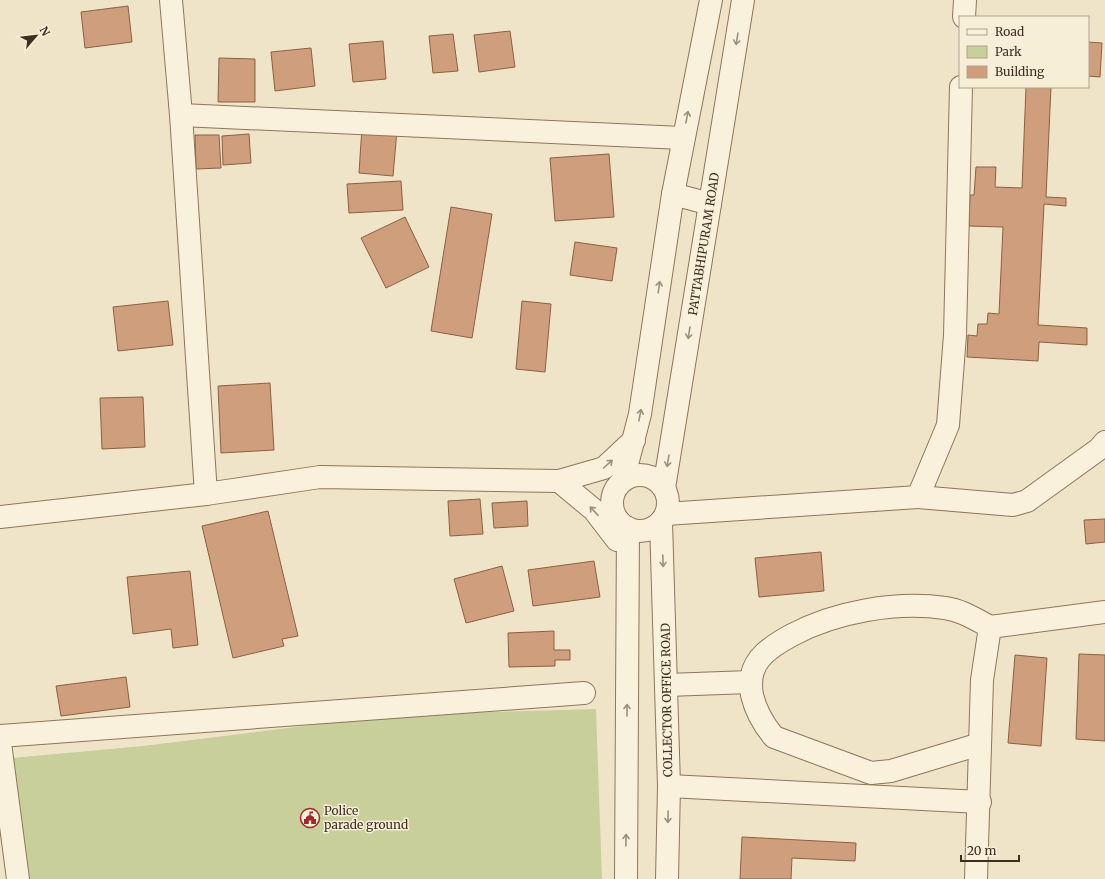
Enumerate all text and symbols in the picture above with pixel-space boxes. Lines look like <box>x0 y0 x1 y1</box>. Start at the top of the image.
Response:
north arrow <box>16 16 56 56</box>
legend <box>959 16 1089 88</box>
text: N <box>37 24 53 39</box>
text: Road <box>995 24 1024 39</box>
one-way arrow <box>733 32 741 45</box>
text: Park <box>995 44 1022 59</box>
text: Building <box>995 64 1045 79</box>
one-way arrow <box>683 111 691 124</box>
street label: PATTABHIPURAM ROAD <box>685 171 722 316</box>
one-way arrow <box>655 281 663 294</box>
one-way arrow <box>685 326 693 339</box>
one-way arrow <box>636 409 644 422</box>
one-way arrow <box>664 454 672 467</box>
one-way arrow <box>603 459 613 468</box>
one-way arrow <box>590 506 599 516</box>
one-way arrow <box>659 554 666 567</box>
street label: COLLECTOR OFFICE ROAD <box>658 623 675 777</box>
one-way arrow <box>623 704 631 717</box>
place label: Police parade ground <box>324 803 408 832</box>
public building icon: Police parade ground <box>299 807 321 829</box>
one-way arrow <box>664 810 672 823</box>
one-way arrow <box>622 834 630 847</box>
scale bar <box>961 837 1019 863</box>
text: 20 m <box>967 843 996 858</box>

